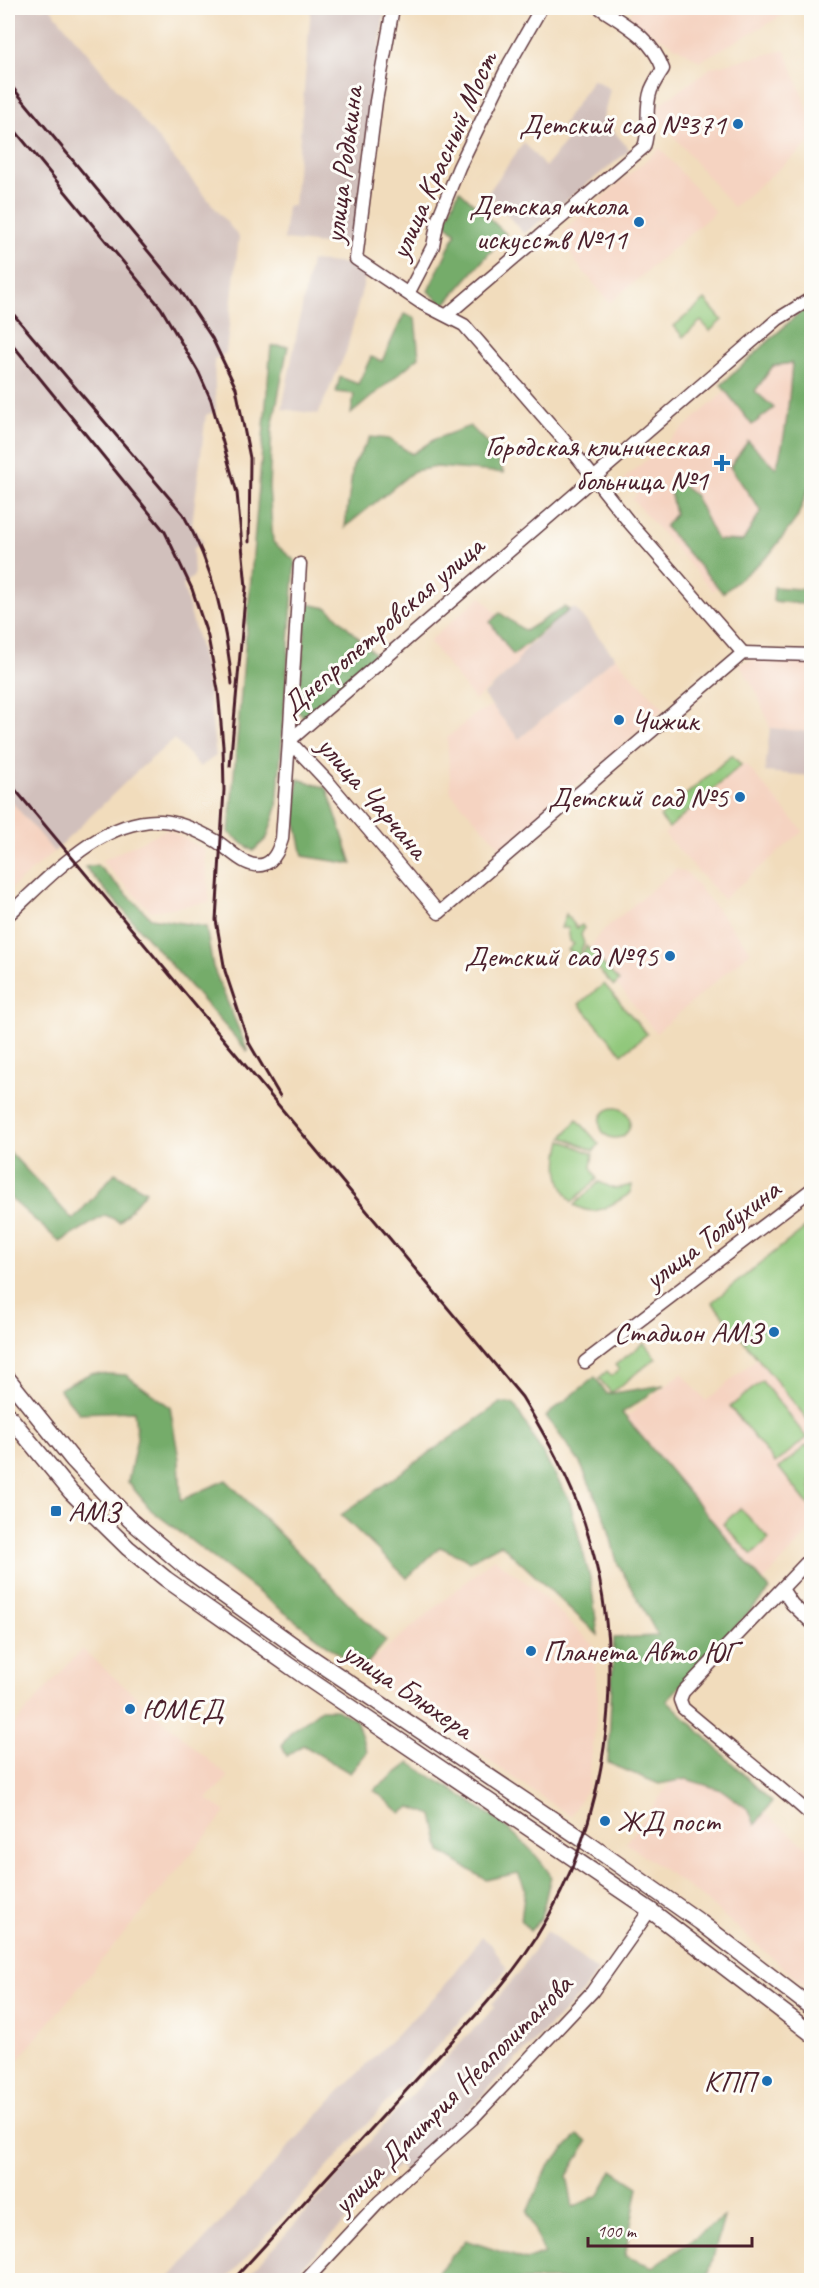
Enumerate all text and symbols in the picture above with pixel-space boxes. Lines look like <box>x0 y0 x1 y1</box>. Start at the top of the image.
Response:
street label: улица Красный Мост <box>379 44 507 267</box>
street label: улица Родькина <box>314 82 372 247</box>
place label: Детский сад №371 <box>519 105 727 143</box>
marker: Детский сад №371 <box>731 117 745 131</box>
place label: Детская школа искусств №11 <box>469 186 629 258</box>
marker: Детская школа искусств №11 <box>632 215 646 229</box>
place label: Городская клиническая больница №1 <box>485 427 711 499</box>
marker: Городская клиническая больница №1 <box>713 454 731 472</box>
street label: Днепропетровская улица <box>273 526 493 725</box>
place label: Чижик <box>631 701 700 739</box>
marker: Чижик <box>612 713 626 727</box>
street label: улица Чарчана <box>308 726 439 869</box>
place label: Детский сад №5 <box>548 778 729 816</box>
marker: Детский сад №5 <box>733 790 747 804</box>
place label: Детский сад №95 <box>464 937 659 975</box>
marker: Детский сад №95 <box>663 949 677 963</box>
street label: улица Толбухина <box>635 1169 789 1299</box>
place label: Стадион АМЗ <box>614 1313 766 1351</box>
marker: Стадион АМЗ <box>767 1325 781 1339</box>
place label: АМЗ <box>68 1492 123 1530</box>
marker: АМЗ <box>49 1504 63 1518</box>
street label: улица Блюхера <box>334 1631 483 1749</box>
place label: Планета Авто ЮГ <box>543 1632 744 1670</box>
marker: Планета Авто ЮГ <box>524 1644 538 1658</box>
place label: ЮМЕД <box>142 1690 225 1728</box>
marker: ЮМЕД <box>123 1702 137 1716</box>
place label: ЖД пост <box>617 1802 722 1840</box>
marker: ЖД пост <box>598 1814 612 1828</box>
street label: улица Дмитрия Неаполитанова <box>322 1964 582 2224</box>
place label: КПП <box>704 2062 760 2100</box>
marker: КПП <box>760 2074 774 2088</box>
scale bar <box>588 2210 752 2248</box>
text: 100 m <box>597 2220 638 2242</box>

